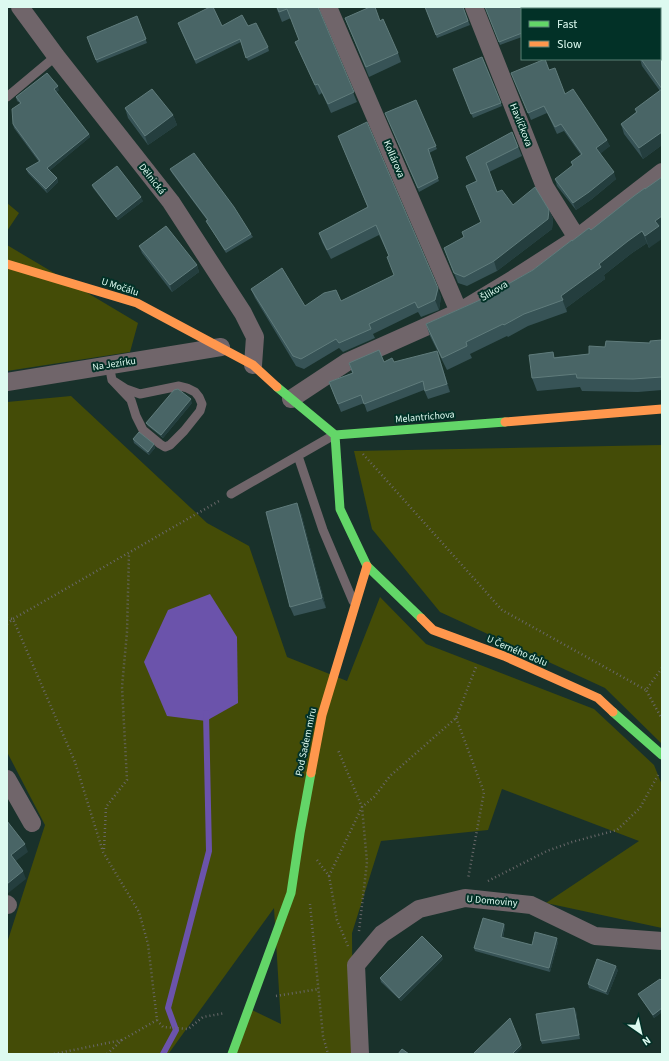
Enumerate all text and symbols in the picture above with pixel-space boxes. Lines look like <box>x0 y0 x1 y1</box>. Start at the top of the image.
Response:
legend <box>521 8 661 60</box>
text: Fast <box>557 16 577 33</box>
text: Slow <box>557 36 582 53</box>
street label: Havlíčkova <box>506 101 536 149</box>
street label: Kollárova <box>380 138 408 180</box>
street label: Dělnická <box>135 160 169 198</box>
street label: U Močálu <box>99 274 141 300</box>
street label: Šlikova <box>478 277 510 305</box>
street label: Na Jezírku <box>91 354 137 374</box>
street label: Melantrichova <box>395 407 455 427</box>
street label: U Černého dolu <box>484 632 550 670</box>
street label: Pod Sadem míru <box>292 707 320 777</box>
street label: U Domoviny <box>466 892 518 910</box>
north arrow <box>621 1013 661 1053</box>
text: N <box>639 1033 654 1049</box>

